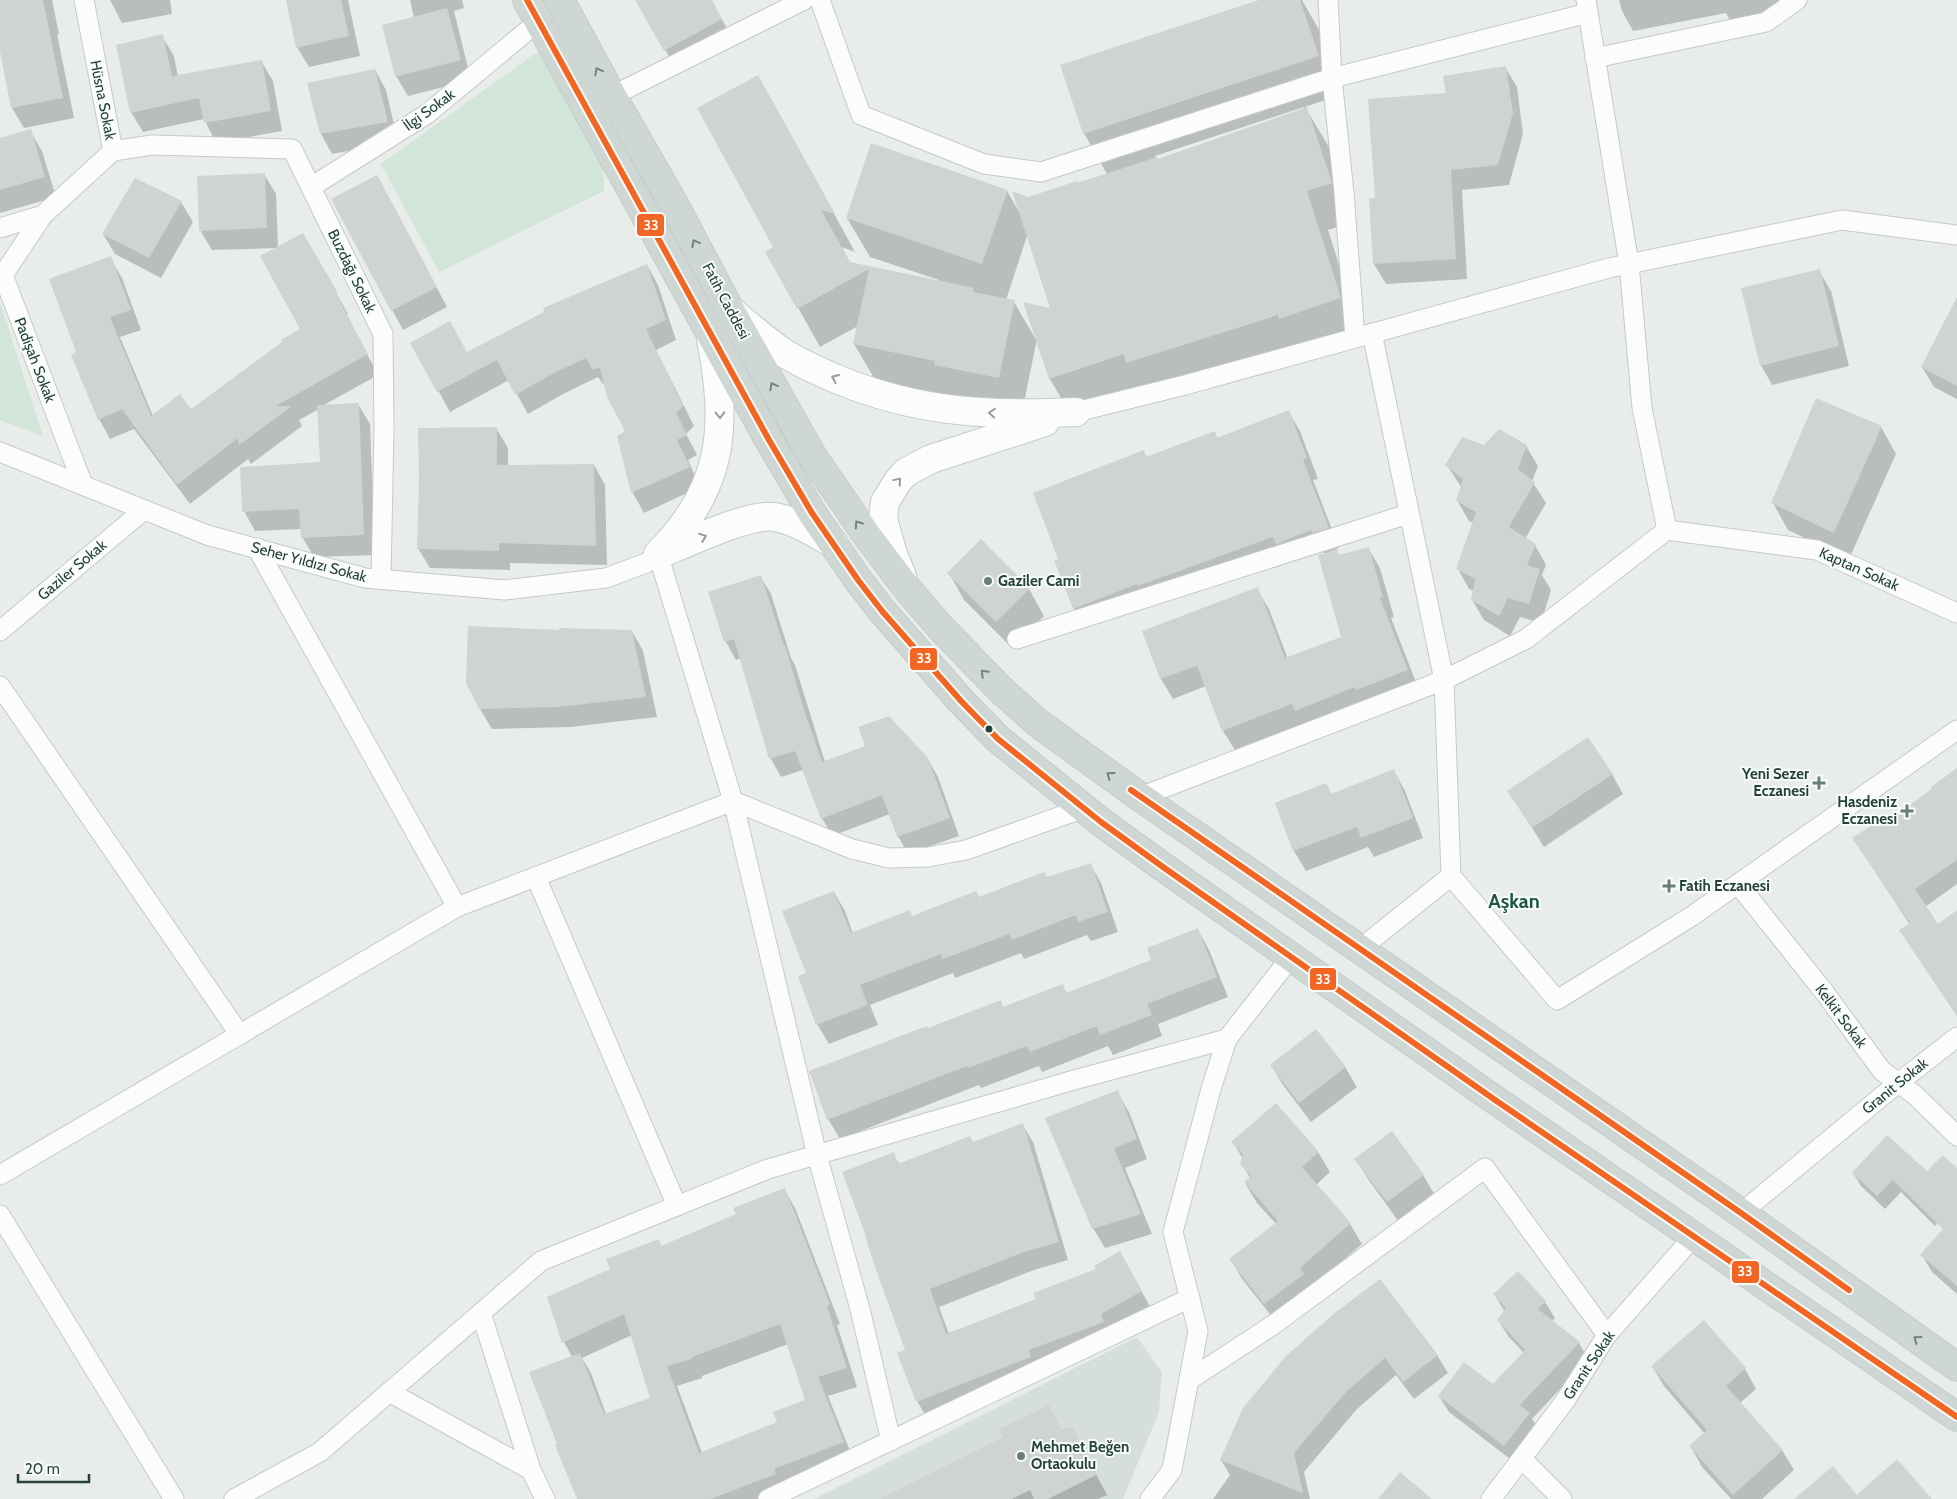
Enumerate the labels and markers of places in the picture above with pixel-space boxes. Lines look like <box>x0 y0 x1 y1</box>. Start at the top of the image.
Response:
place label: Gaziler Cami <box>998 572 1079 590</box>
marker: Gaziler Cami <box>982 575 994 587</box>
unlabelled marker <box>984 724 994 734</box>
place label: Yeni Sezer Eczanesi <box>1741 765 1809 800</box>
marker: Yeni Sezer Eczanesi <box>1813 777 1825 789</box>
place label: Hasdeniz Eczanesi <box>1837 793 1897 828</box>
marker: Hasdeniz Eczanesi <box>1901 805 1913 817</box>
place label: Fatih Eczanesi <box>1679 877 1770 895</box>
marker: Fatih Eczanesi <box>1663 880 1675 892</box>
place label: Mehmet Beğen Ortaokulu <box>1031 1438 1129 1473</box>
marker: Mehmet Beğen Ortaokulu <box>1015 1450 1027 1462</box>

